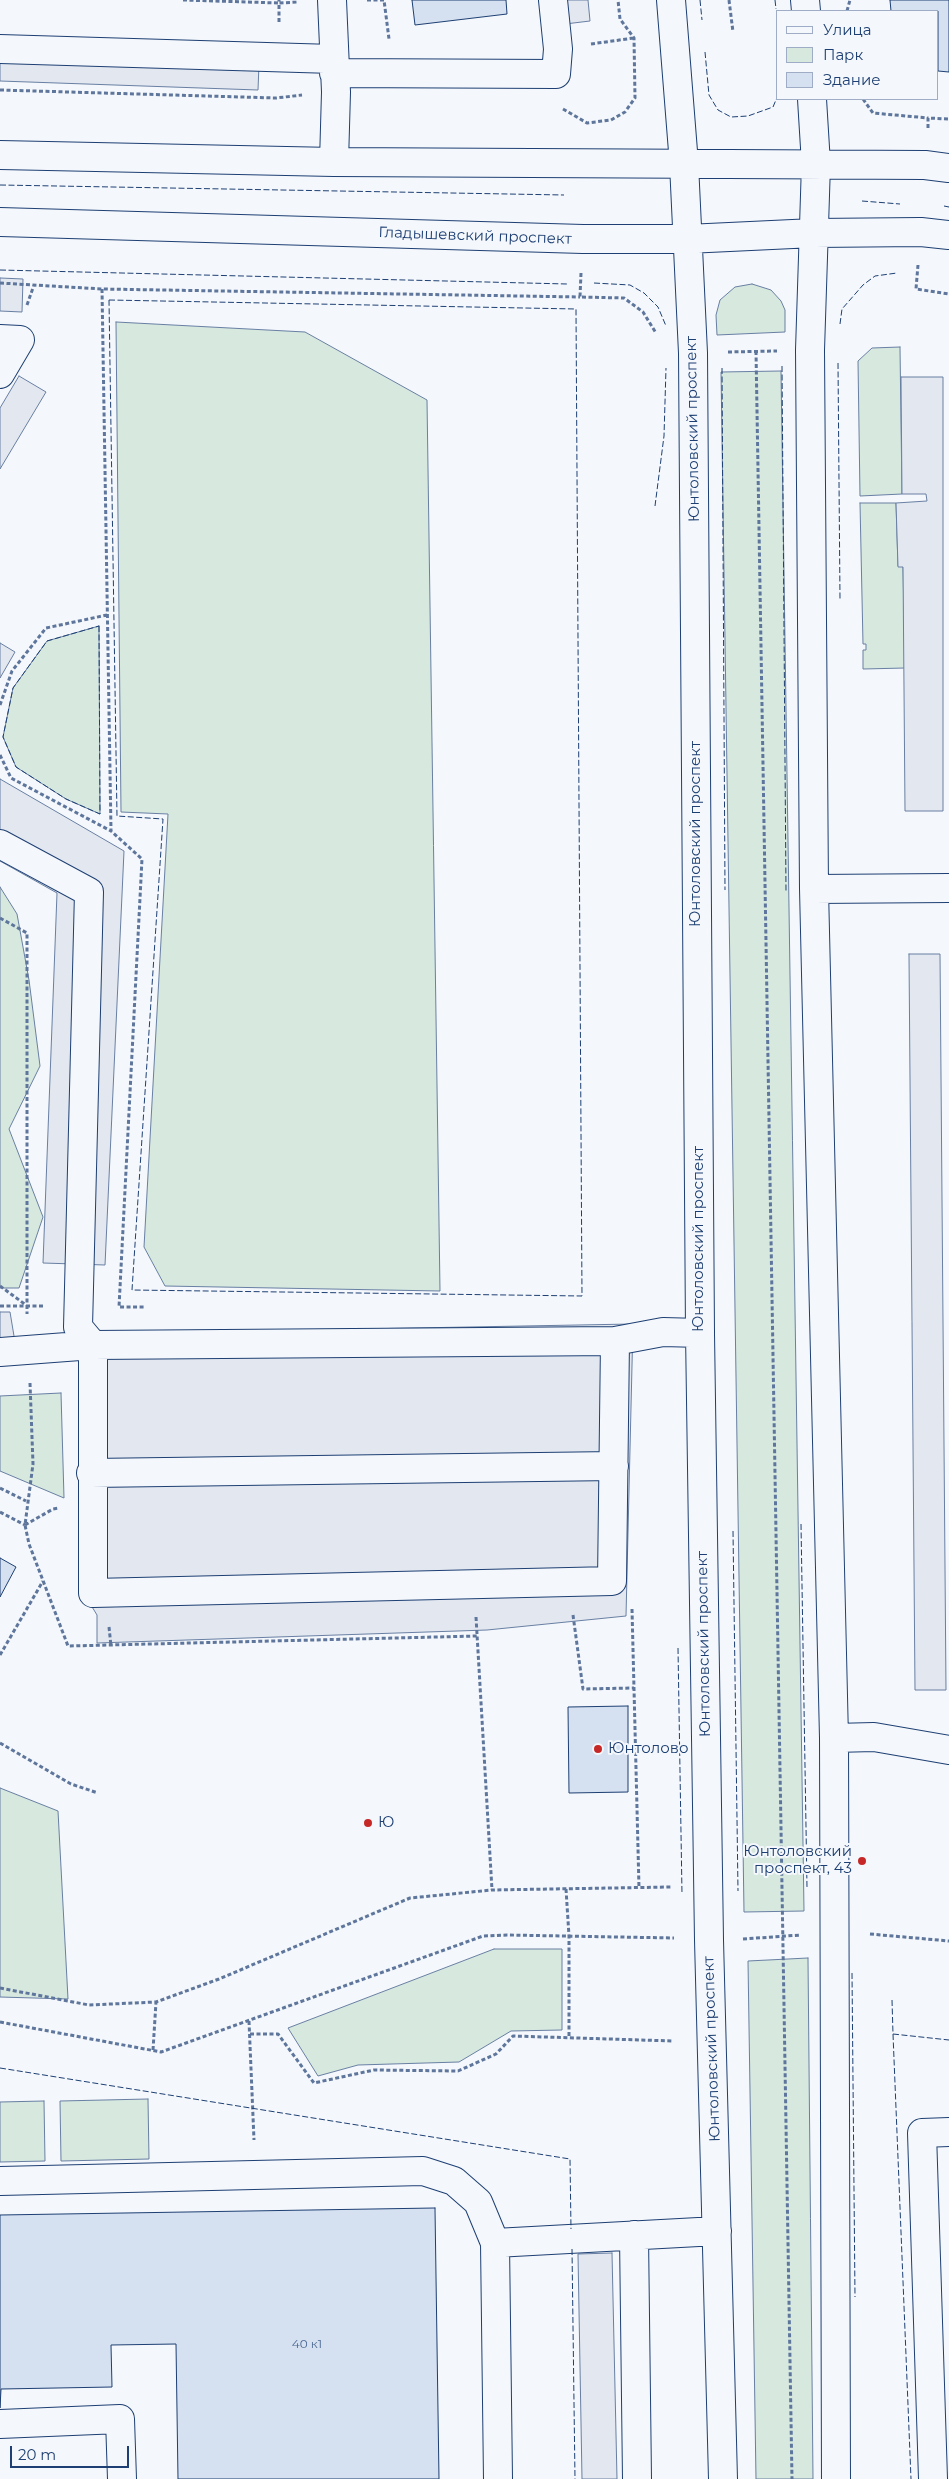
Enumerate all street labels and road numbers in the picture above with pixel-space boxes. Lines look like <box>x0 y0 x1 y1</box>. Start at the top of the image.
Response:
street label: Гладышевский проспект <box>378 224 572 248</box>
street label: Юнтоловский проспект <box>682 336 704 522</box>
street label: Юнтоловский проспект <box>687 741 705 927</box>
street label: Юнтоловский проспект <box>690 1146 708 1332</box>
street label: Юнтоловский проспект <box>693 1551 715 1737</box>
street label: Юнтоловский проспект <box>700 1956 724 2142</box>

